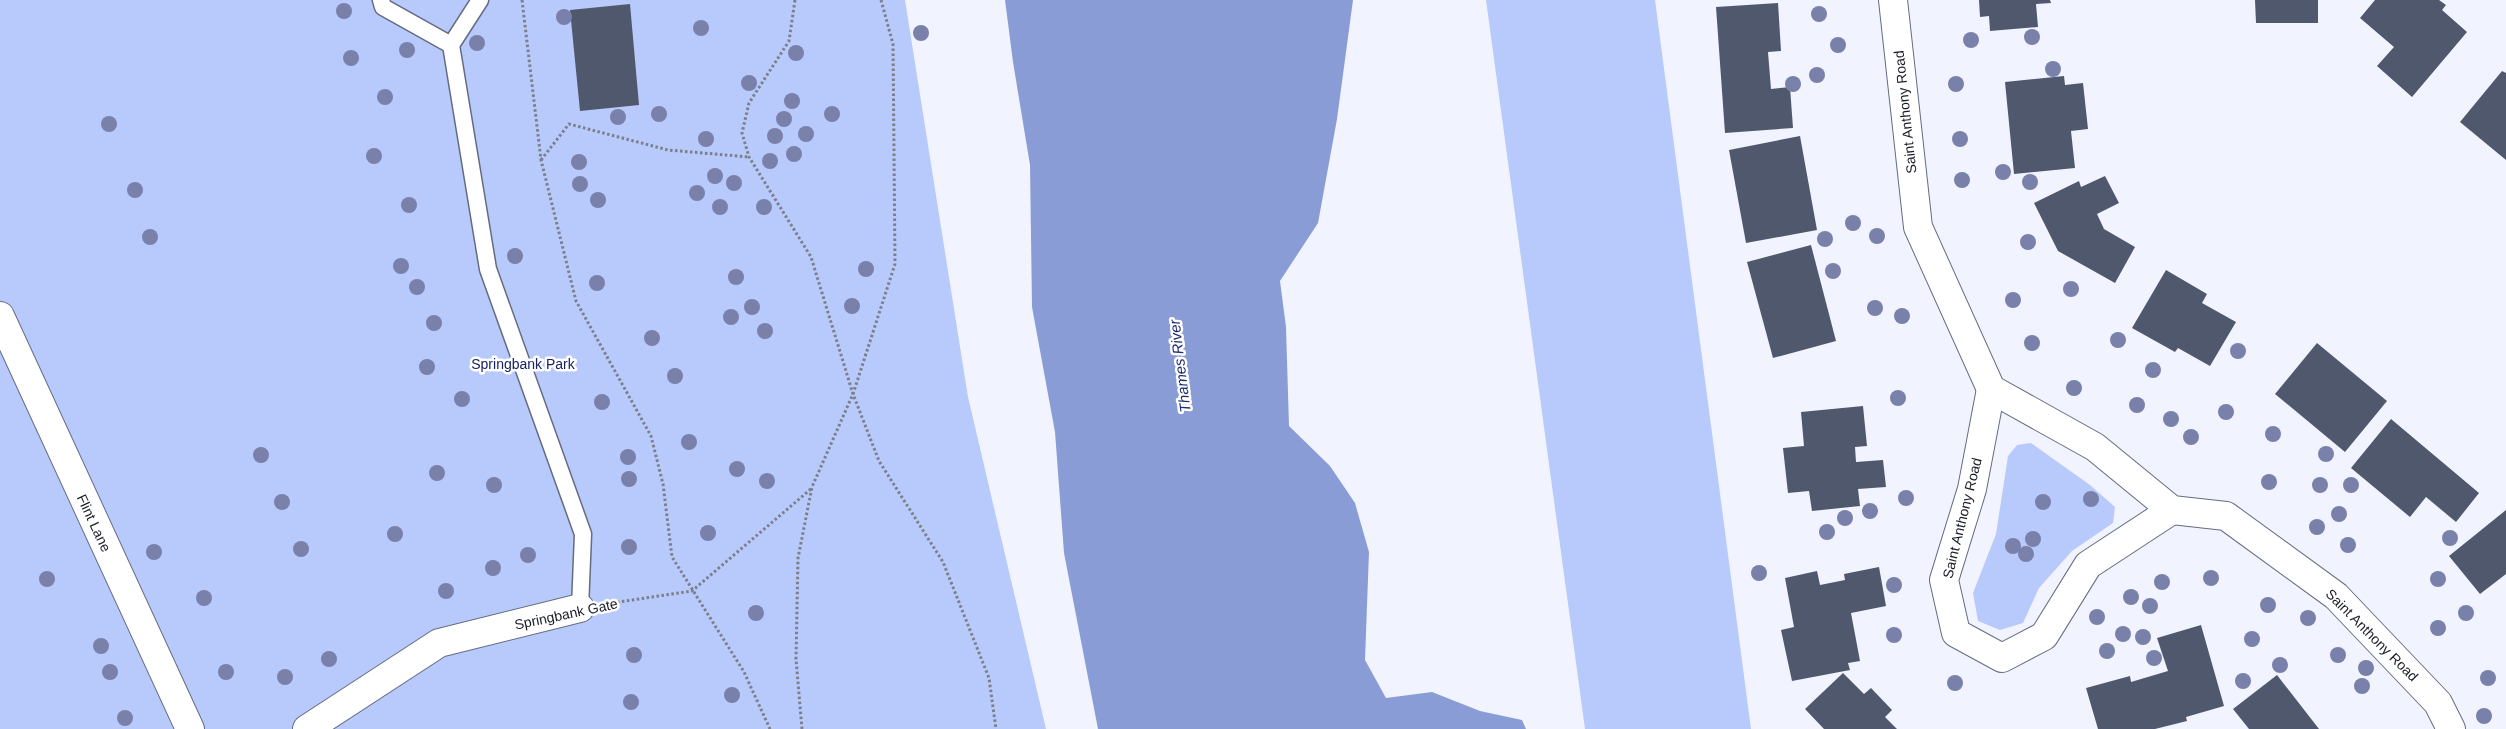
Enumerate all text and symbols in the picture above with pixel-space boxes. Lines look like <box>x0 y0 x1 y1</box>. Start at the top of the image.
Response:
street label: Saint Anthony Road <box>1891 50 1919 174</box>
water label: Thames River <box>1165 318 1194 413</box>
park label: Springbank Park <box>471 356 576 372</box>
street label: Saint Anthony Road <box>1939 456 1985 580</box>
street label: Flint Lane <box>74 492 114 554</box>
street label: Saint Anthony Road <box>2323 586 2421 684</box>
street label: Springbank Gate <box>513 595 619 633</box>

